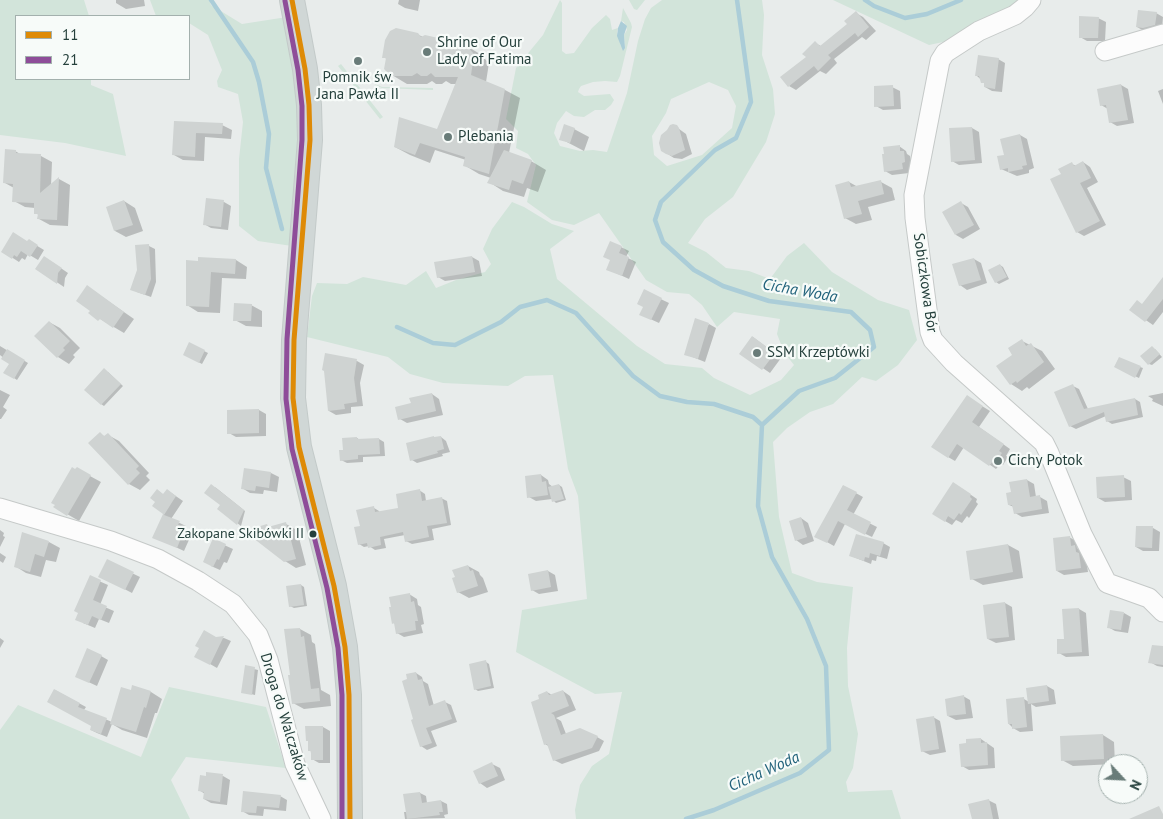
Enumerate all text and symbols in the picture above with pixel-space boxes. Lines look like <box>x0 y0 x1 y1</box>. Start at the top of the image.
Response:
legend <box>15 15 190 80</box>
text: 11 <box>62 25 78 44</box>
place label: Shrine of Our Lady of Fatima <box>437 34 532 69</box>
marker: Shrine of Our Lady of Fatima <box>421 46 433 58</box>
text: 21 <box>62 50 78 69</box>
marker: Pomnik św. Jana Pawła II <box>352 55 364 67</box>
place label: Pomnik św. Jana Pawła II <box>317 69 399 104</box>
place label: Plebania <box>458 128 514 146</box>
marker: Plebania <box>442 131 454 143</box>
street label: Sobiczkowa Bór <box>909 232 941 334</box>
water label: Cicha Woda <box>761 275 839 307</box>
place label: SSM Krzeptówki <box>767 344 870 362</box>
marker: SSM Krzeptówki <box>751 347 763 359</box>
place label: Cichy Potok <box>1008 452 1083 470</box>
marker: Cichy Potok <box>992 455 1004 467</box>
place label: Zakopane Skibówki II <box>177 526 304 542</box>
marker: Zakopane Skibówki II <box>308 529 318 539</box>
street label: Droga do Walczaków <box>256 651 312 783</box>
water label: Cicha Woda <box>725 748 803 796</box>
north arrow <box>1098 754 1148 804</box>
text: N <box>1126 777 1146 793</box>

